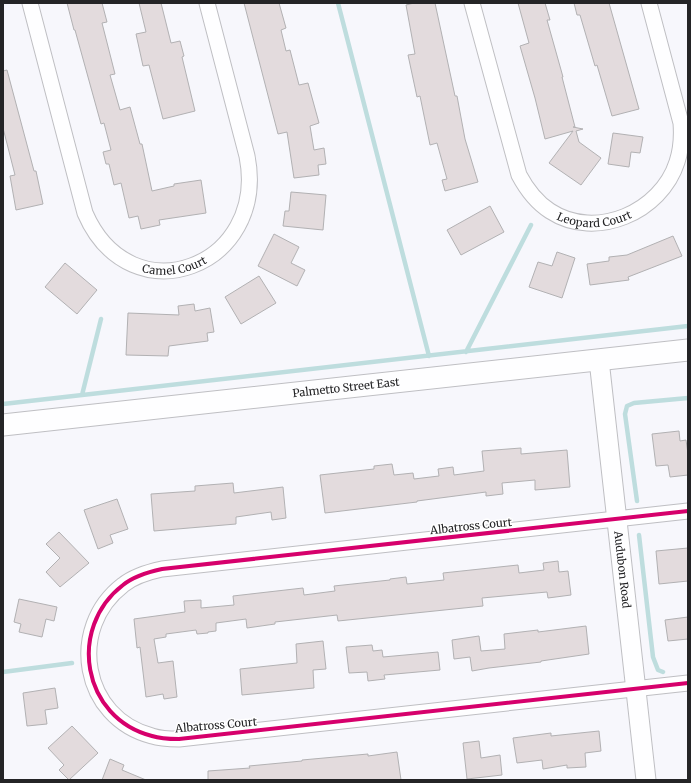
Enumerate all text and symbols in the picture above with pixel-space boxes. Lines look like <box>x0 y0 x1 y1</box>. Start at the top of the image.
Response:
street label: Leopard Court <box>555 207 634 230</box>
street label: Camel Court <box>141 253 210 278</box>
street label: Palmetto Street East <box>292 375 401 400</box>
street label: Albatross Court <box>428 515 513 537</box>
street label: Audubon Road <box>611 529 634 609</box>
street label: Albatross Court <box>174 714 258 736</box>

